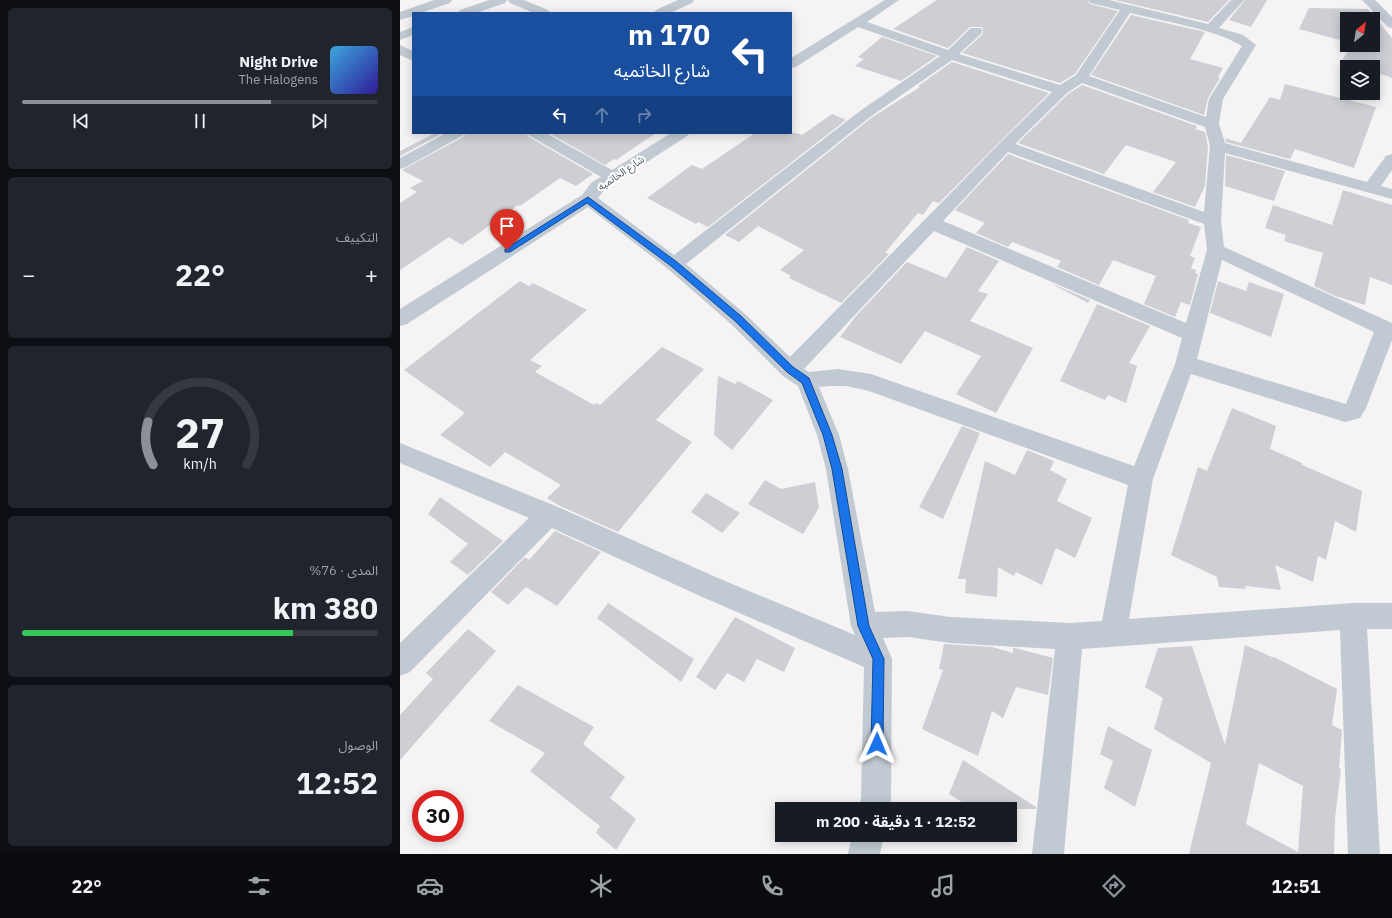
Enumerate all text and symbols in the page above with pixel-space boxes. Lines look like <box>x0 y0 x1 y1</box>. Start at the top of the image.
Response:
north arrow <box>1340 12 1380 52</box>
map controls <box>1340 12 1380 100</box>
text: 170 m <box>628 16 710 53</box>
icon: left <box>724 28 776 80</box>
text: Night Drive <box>239 52 318 71</box>
text: شارع الخاتميه <box>614 59 710 82</box>
button: layers <box>1340 60 1380 100</box>
text: The Halogens <box>238 71 318 88</box>
icon: left <box>549 104 571 126</box>
icon: ahead <box>591 104 613 126</box>
icon: right <box>633 104 655 126</box>
icon: previous <box>70 110 92 132</box>
icon: pause <box>189 110 211 132</box>
icon: next <box>308 110 330 132</box>
street label: شارع الخاتميه <box>595 153 647 194</box>
pin <box>490 209 524 250</box>
icon: arrive <box>496 215 518 237</box>
text: التكييف <box>336 229 378 246</box>
text: 22° <box>175 255 225 294</box>
text: − <box>22 260 35 289</box>
text: + <box>365 260 378 289</box>
text: 27 <box>175 405 225 459</box>
text: km/h <box>183 454 217 473</box>
text: المدى · 76% <box>309 562 378 579</box>
text: 380 km <box>273 588 378 627</box>
position arrow <box>856 723 898 765</box>
text: الوصول <box>338 737 378 754</box>
text: 12:52 <box>296 763 378 802</box>
speed limit sign: 30 <box>412 790 464 842</box>
text: 12:52 · 1 دقيقة · 200 m <box>816 812 976 831</box>
icon: filters <box>245 872 273 900</box>
icon: car <box>416 872 444 900</box>
icon: climate <box>587 872 615 900</box>
icon: phone <box>758 872 786 900</box>
icon: music <box>929 872 957 900</box>
icon: directions <box>1100 872 1128 900</box>
text: 22° <box>72 875 102 898</box>
text: 12:51 <box>1271 875 1320 898</box>

